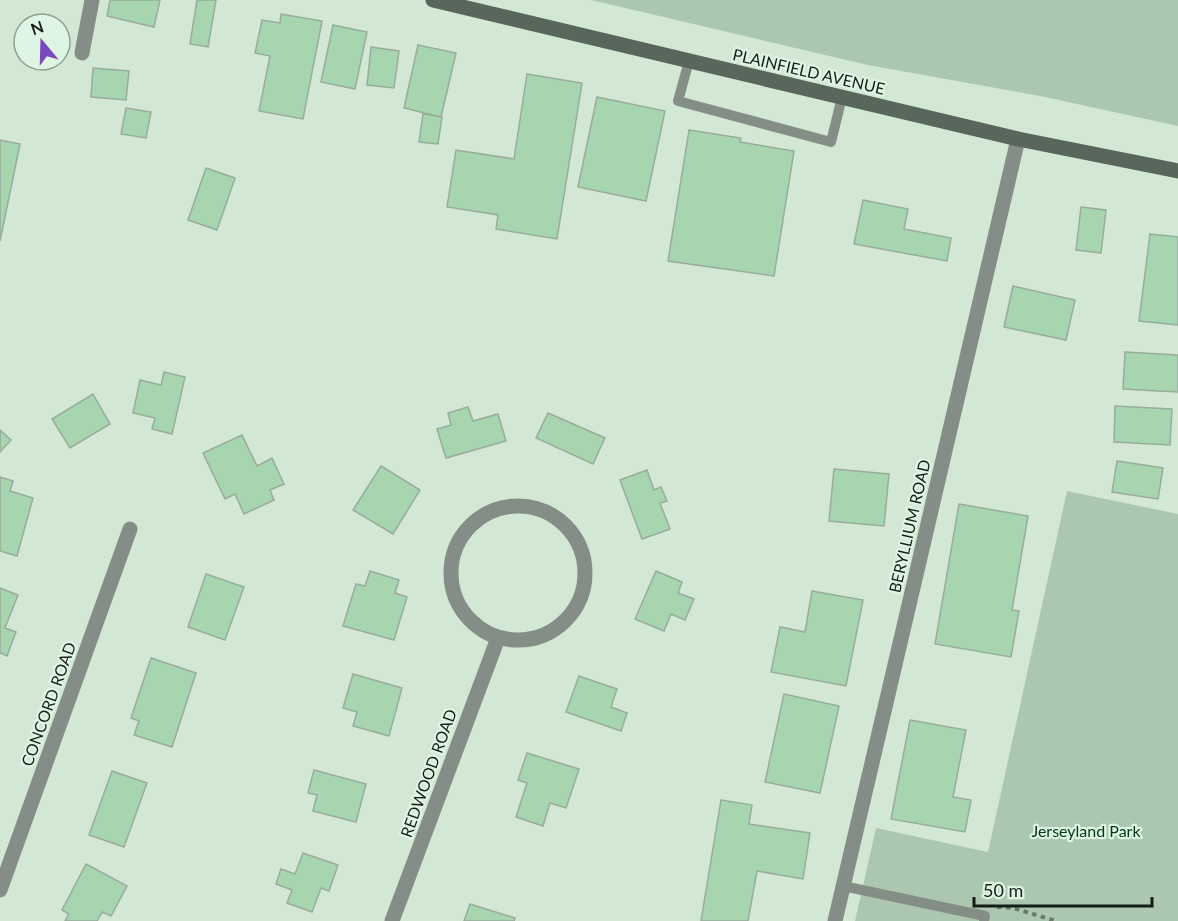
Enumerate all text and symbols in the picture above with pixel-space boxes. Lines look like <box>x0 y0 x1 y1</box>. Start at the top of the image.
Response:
north arrow <box>12 12 72 72</box>
text: N <box>28 16 46 38</box>
street label: PLAINFIELD AVENUE <box>731 44 887 98</box>
street label: BERYLLIUM ROAD <box>884 458 934 594</box>
street label: CONCORD ROAD <box>17 639 79 769</box>
street label: REDWOOD ROAD <box>396 706 460 840</box>
park label: Jerseyland Park <box>1031 821 1141 840</box>
scale bar <box>974 870 1152 908</box>
text: 50 m <box>983 879 1023 901</box>

